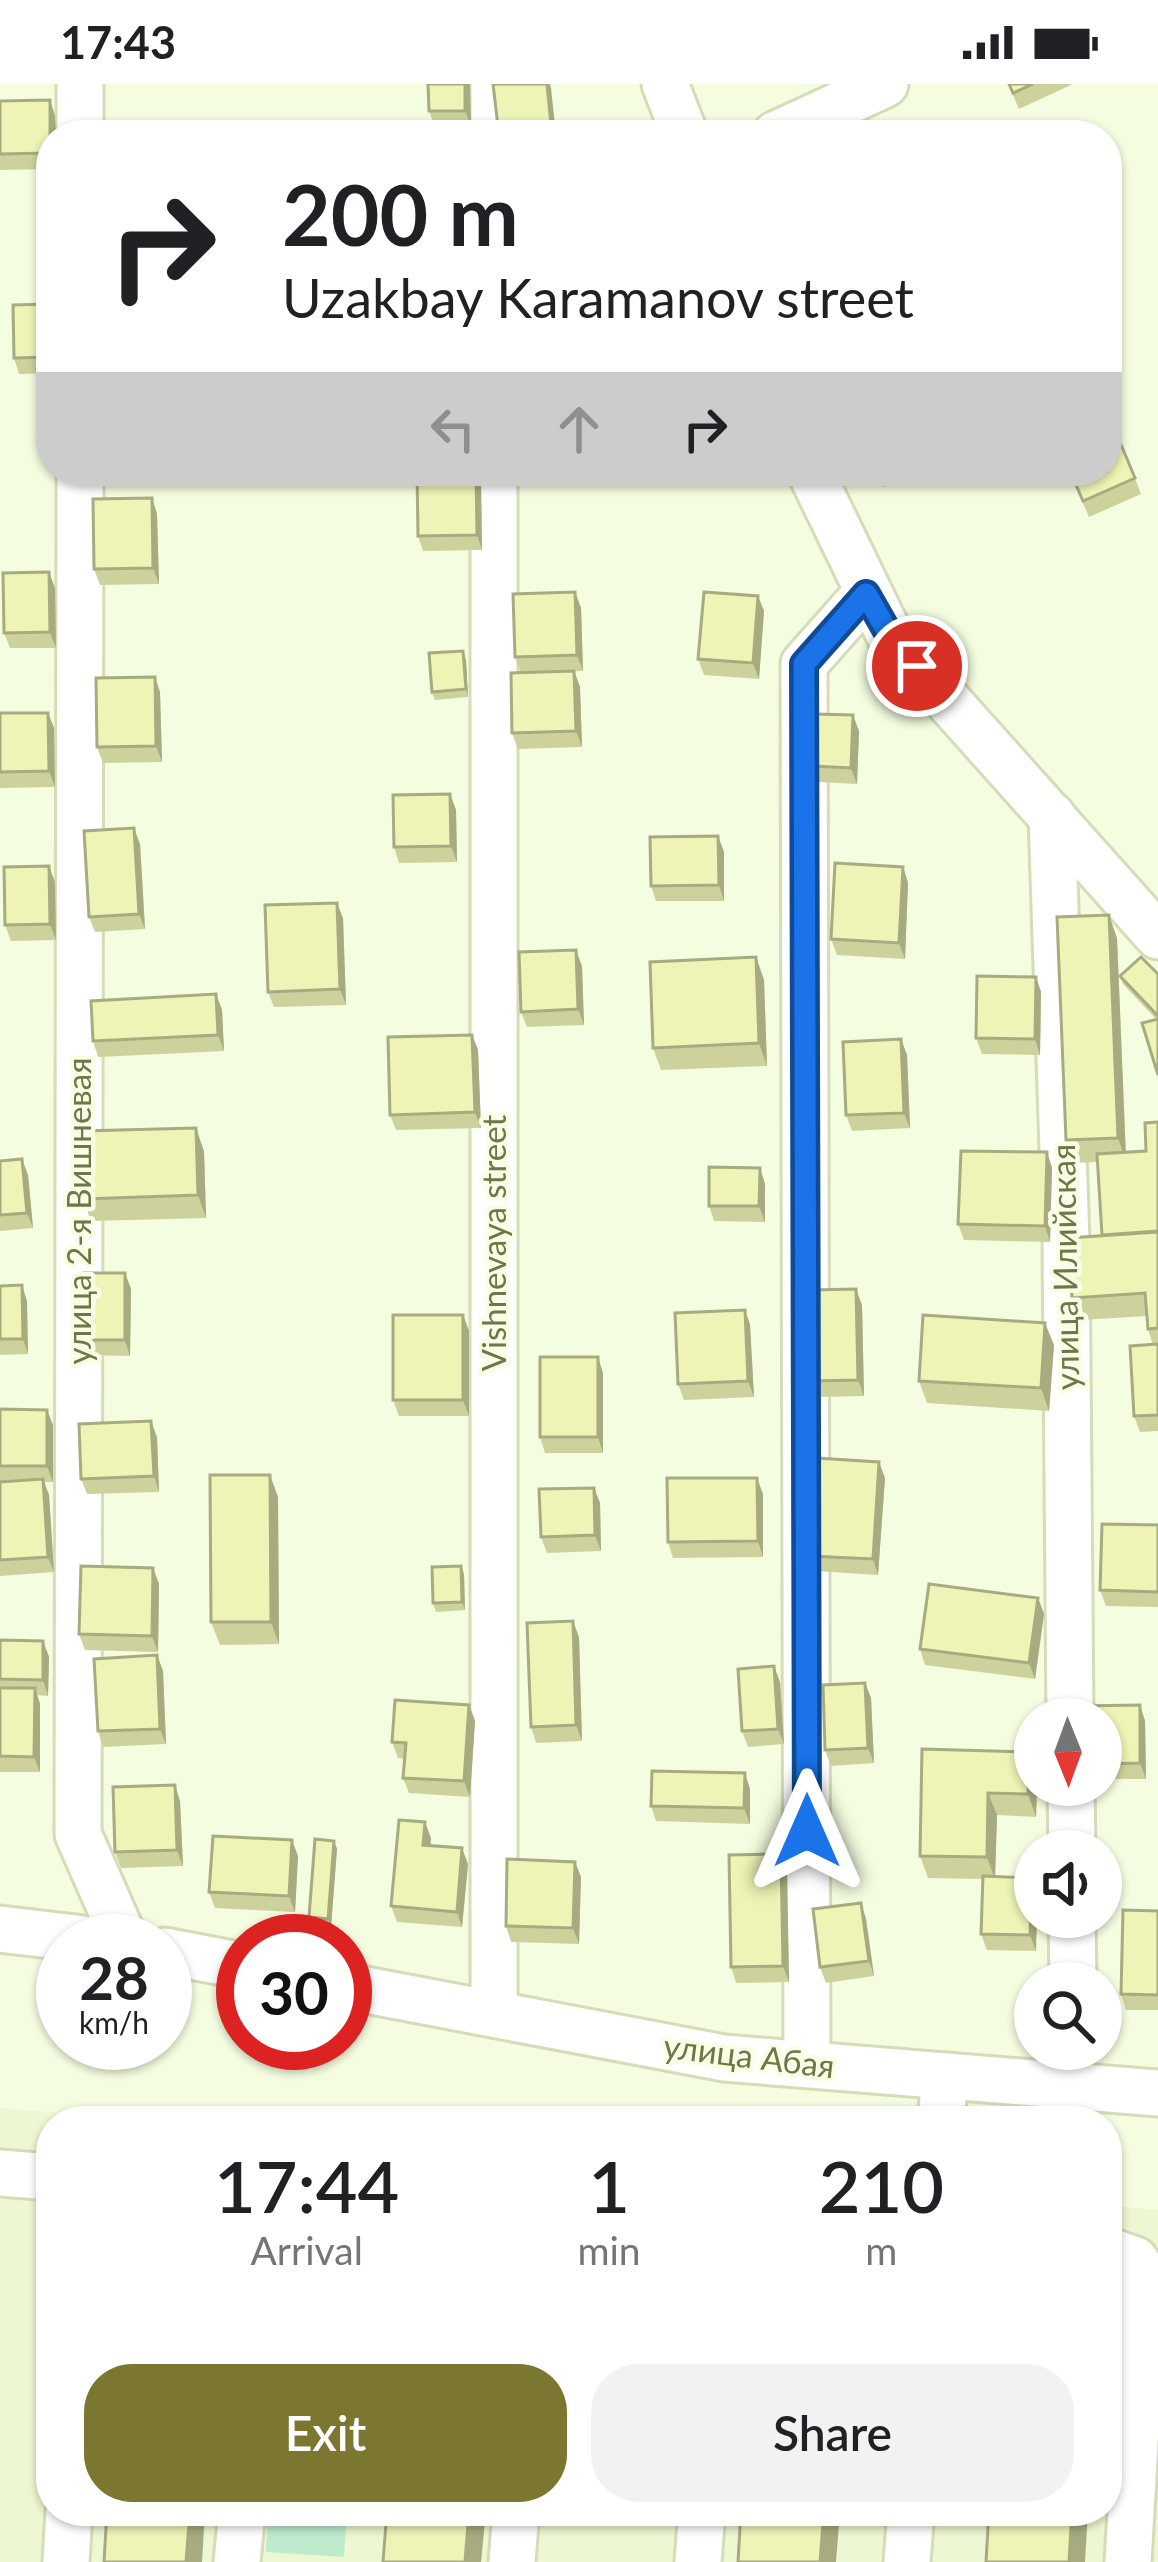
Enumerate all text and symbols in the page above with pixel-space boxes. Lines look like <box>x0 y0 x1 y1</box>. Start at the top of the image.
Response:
text: 17:43 <box>60 15 176 69</box>
text: 200 m <box>282 163 519 264</box>
icon: right <box>84 168 240 324</box>
text: Uzakbay Karamanov street <box>282 265 914 330</box>
icon: left <box>420 396 486 462</box>
icon: ahead <box>546 396 612 462</box>
icon: right <box>672 396 738 462</box>
pin <box>866 615 968 717</box>
icon: arrive <box>884 633 950 699</box>
street label: улица 2-я Вишневая <box>58 1058 98 1364</box>
street label: Vishnevaya street <box>473 1115 513 1371</box>
street label: улица Илийская <box>1042 1144 1086 1390</box>
north arrow <box>1014 1698 1122 1806</box>
map controls <box>1014 1698 1122 2070</box>
position arrow <box>744 1768 870 1894</box>
button: sound <box>1014 1830 1122 1938</box>
speed limit sign: 30 <box>216 1914 372 2070</box>
text: 28 <box>79 1941 149 2013</box>
button: search <box>1014 1962 1122 2070</box>
text: km/h <box>79 2004 149 2040</box>
street label: улица Абая <box>661 2025 837 2085</box>
text: 17:44 <box>214 2142 399 2228</box>
text: 1 <box>588 2142 630 2228</box>
text: 210 <box>819 2142 944 2228</box>
text: Arrival <box>251 2227 363 2273</box>
text: min <box>577 2227 641 2273</box>
text: m <box>865 2227 897 2273</box>
button: Exit <box>84 2364 567 2502</box>
button: Share <box>591 2364 1074 2502</box>

